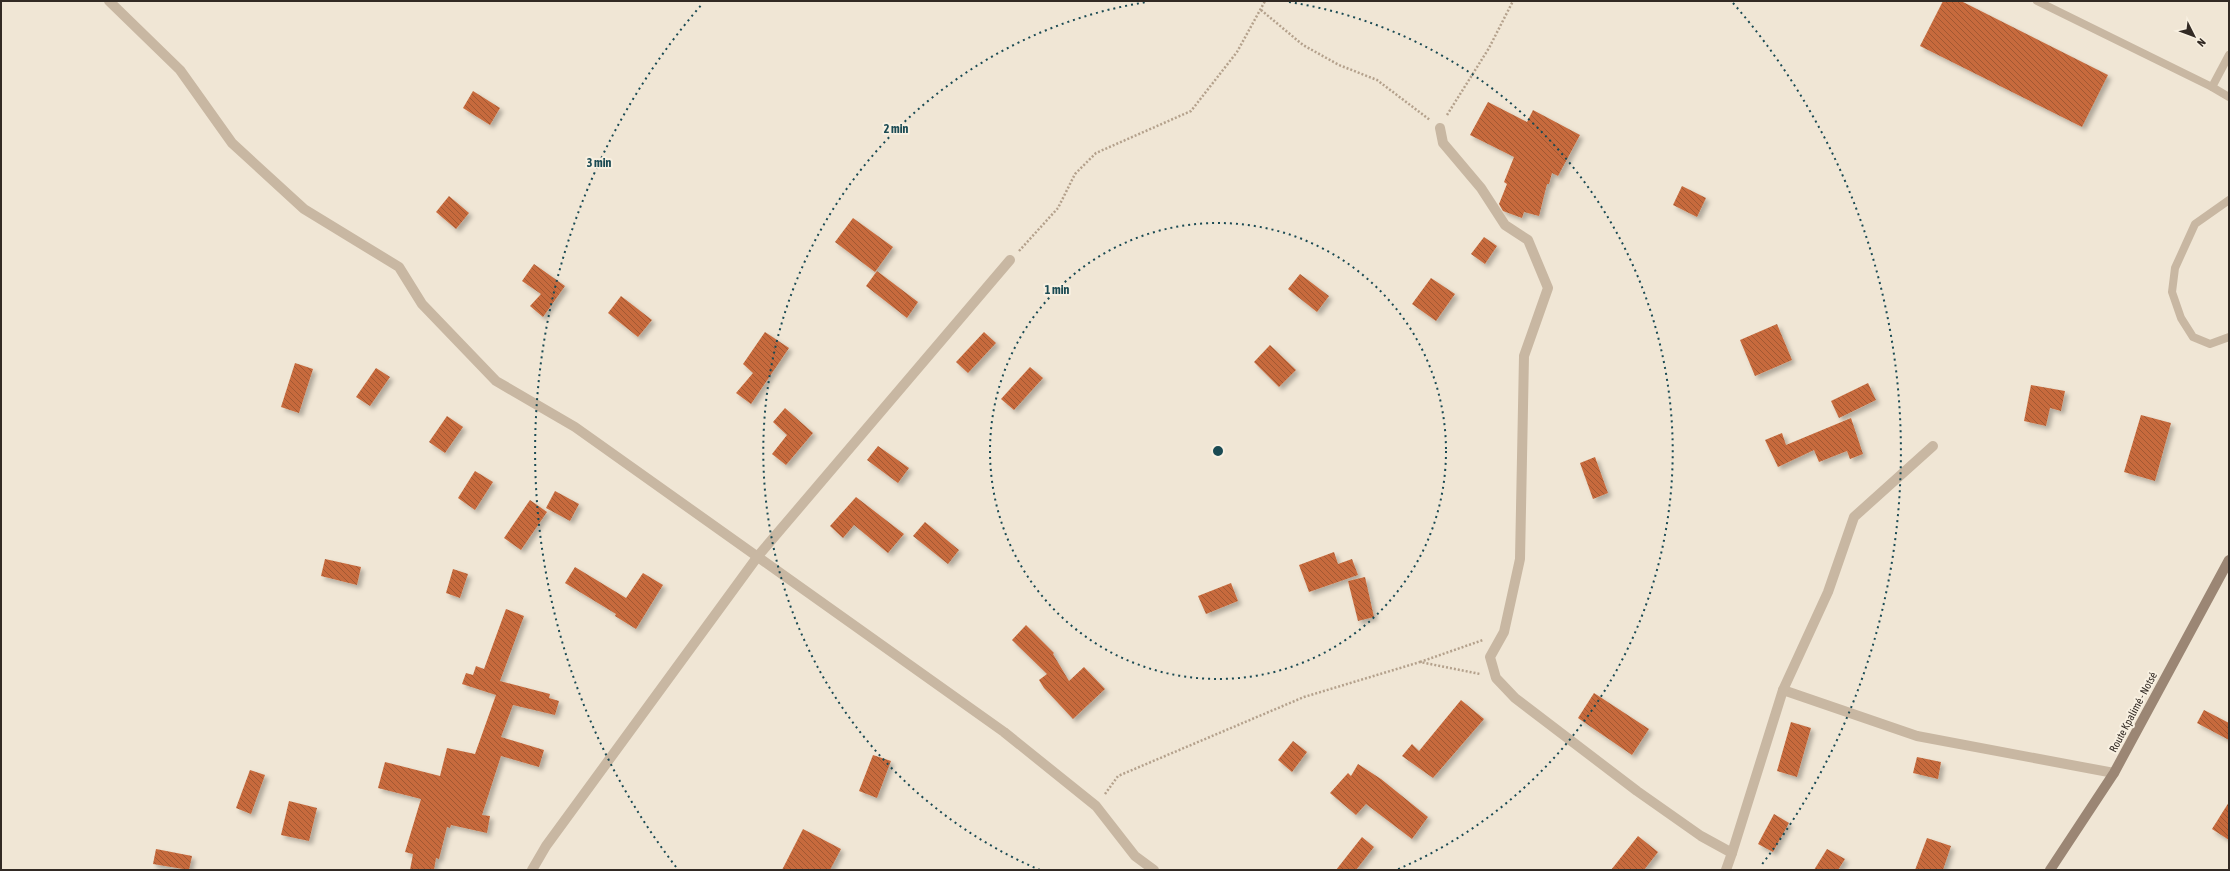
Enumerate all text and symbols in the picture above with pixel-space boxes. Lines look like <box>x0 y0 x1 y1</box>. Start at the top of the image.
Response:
north arrow <box>2174 16 2214 56</box>
text: N <box>2195 36 2208 49</box>
text: 2 min <box>884 122 908 136</box>
text: 3 min <box>587 156 611 170</box>
text: 1 min <box>1045 283 1069 297</box>
centre of rings <box>1211 444 1225 458</box>
street label: Route Kpalimé - Notsé <box>2107 670 2159 754</box>

